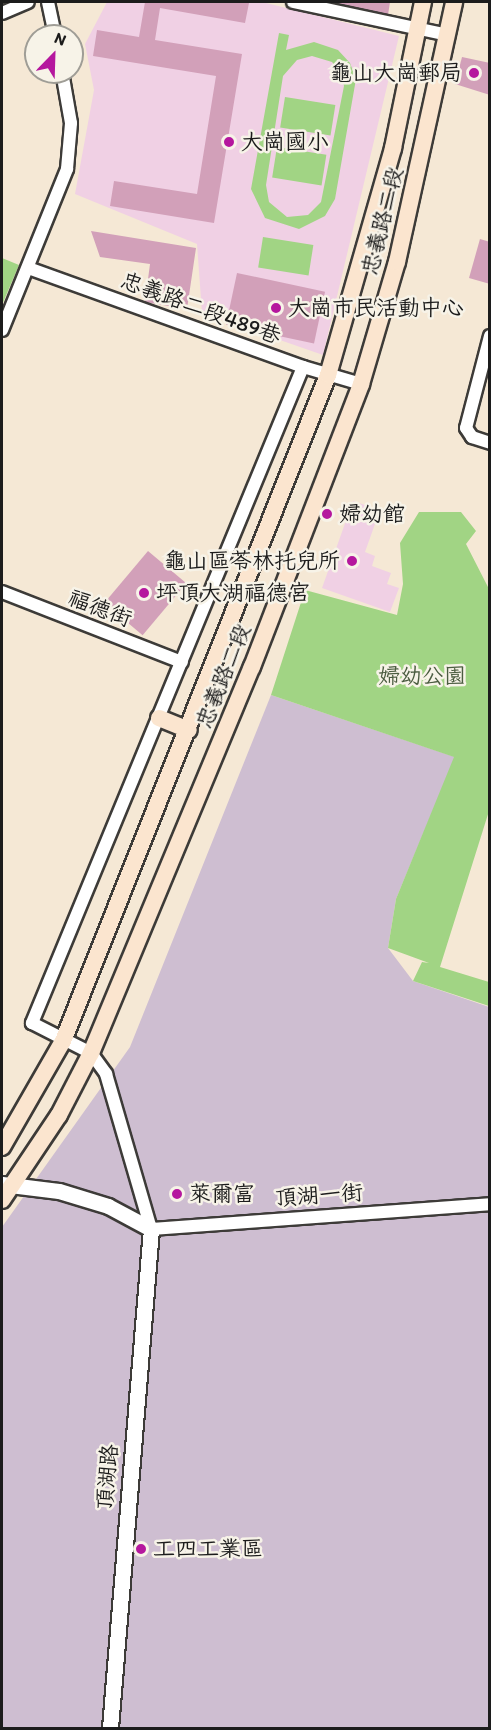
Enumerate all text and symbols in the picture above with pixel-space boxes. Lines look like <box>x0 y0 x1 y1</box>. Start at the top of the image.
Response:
north arrow <box>24 24 84 84</box>
text: N <box>52 28 69 50</box>
place label: 龜山大崗郵局 <box>330 60 462 86</box>
marker: 龜山大崗郵局 <box>467 66 481 80</box>
place label: 大崗國小 <box>241 129 329 155</box>
marker: 大崗國小 <box>222 135 236 149</box>
street label: 忠義路二段 <box>356 164 408 278</box>
street label: 忠義路二段489巷 <box>117 267 285 349</box>
place label: 大崗市民活動中心 <box>288 295 464 321</box>
marker: 大崗市民活動中心 <box>269 301 283 315</box>
place label: 婦幼館 <box>339 501 405 527</box>
marker: 婦幼館 <box>320 507 334 521</box>
place label: 龜山區苓林托兒所 <box>164 548 340 574</box>
marker: 龜山區苓林托兒所 <box>345 554 359 568</box>
place label: 坪頂大湖福德宮 <box>156 580 310 606</box>
street label: 福德街 <box>64 584 136 632</box>
marker: 坪頂大湖福德宮 <box>137 586 151 600</box>
street label: 忠義路二段 <box>190 620 256 732</box>
park label: 婦幼公園 <box>378 663 466 689</box>
street label: 頂湖一街 <box>274 1179 364 1211</box>
place label: 萊爾富 <box>189 1181 255 1207</box>
marker: 萊爾富 <box>170 1187 184 1201</box>
street label: 頂湖路 <box>91 1443 123 1511</box>
place label: 工四工業區 <box>153 1536 263 1562</box>
marker: 工四工業區 <box>134 1542 148 1556</box>

